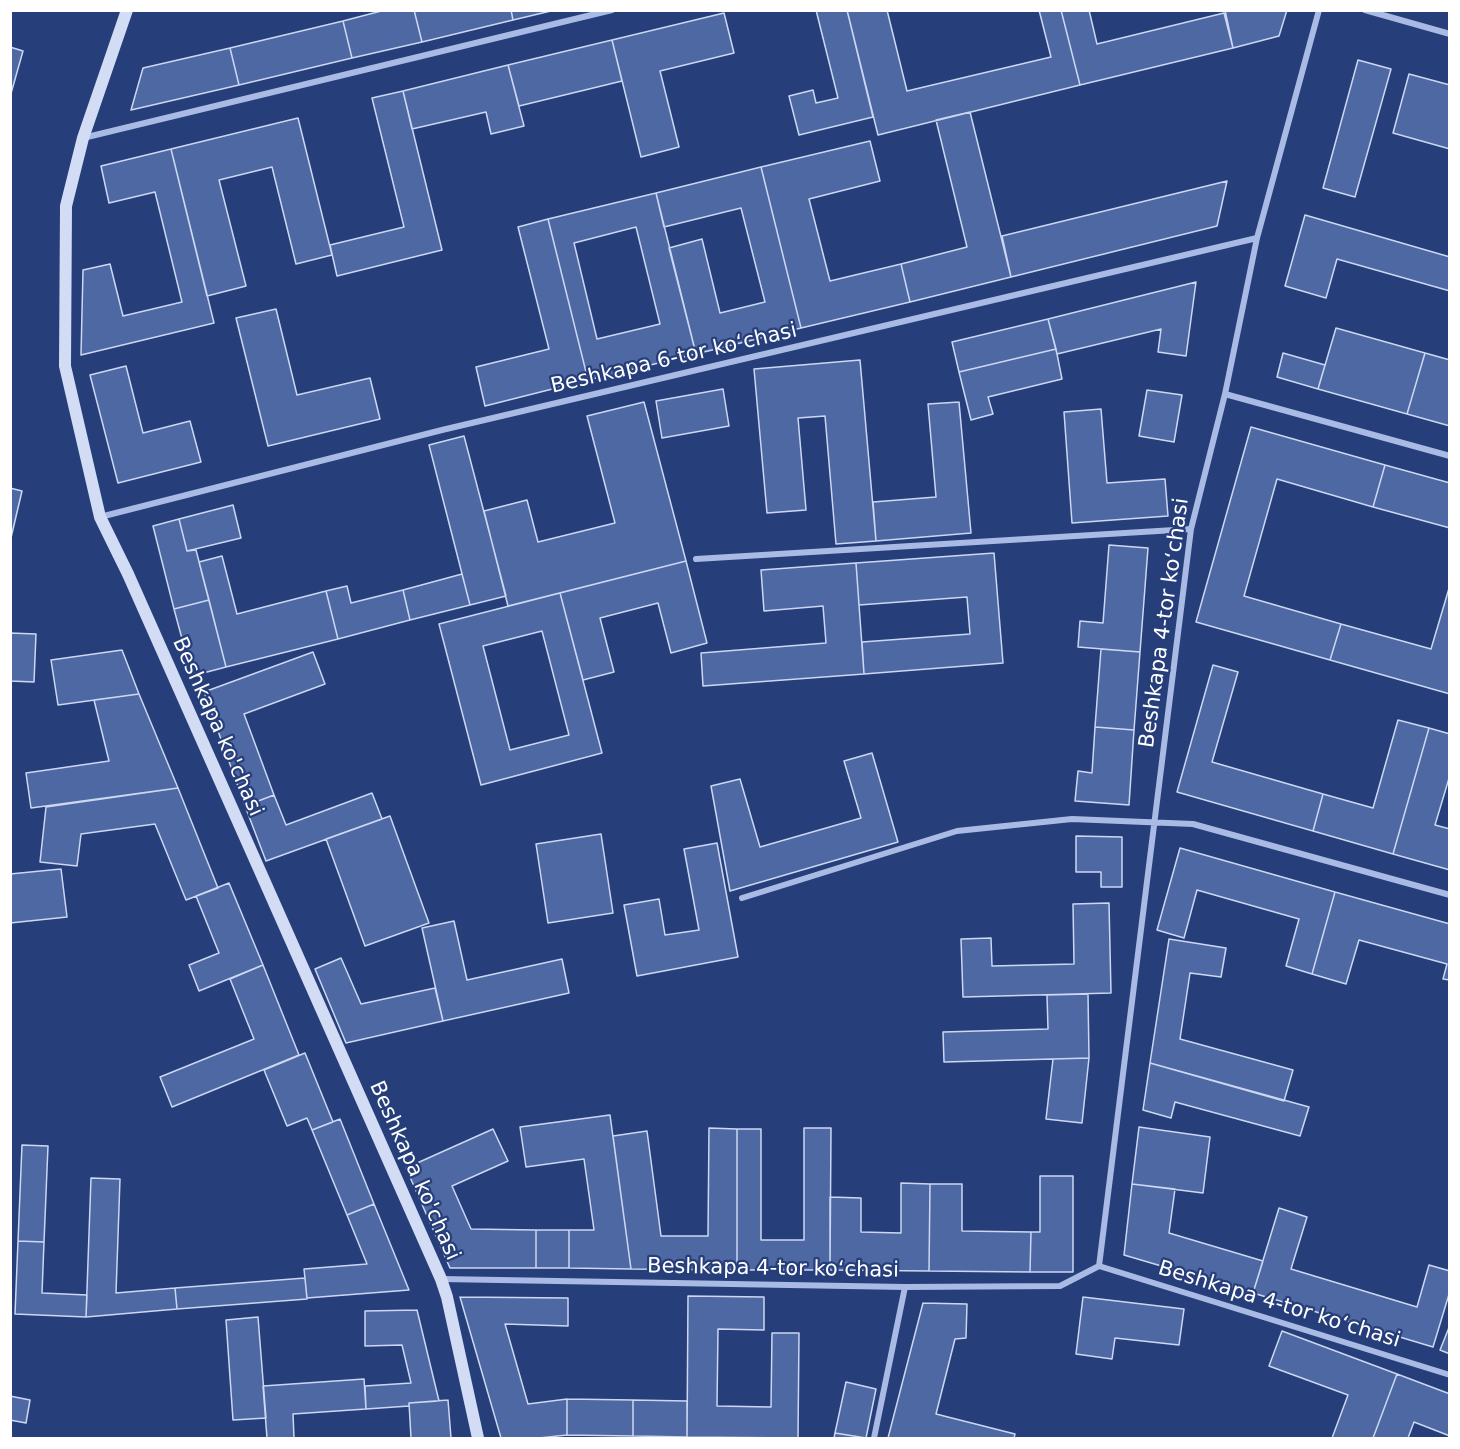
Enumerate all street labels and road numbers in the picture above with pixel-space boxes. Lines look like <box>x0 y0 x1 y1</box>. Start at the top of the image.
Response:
street label: Beshkapa 6-tor koʻchasi <box>548 318 800 400</box>
street label: Beshkapa 4-tor koʻchasi <box>1135 497 1195 749</box>
street label: Beshkapa ko'chasi <box>166 633 268 821</box>
street label: Beshkapa ko'chasi <box>363 1077 465 1265</box>
street label: Beshkapa 4-tor koʻchasi <box>647 1254 899 1284</box>
street label: Beshkapa 4-tor koʻchasi <box>1155 1256 1403 1354</box>

